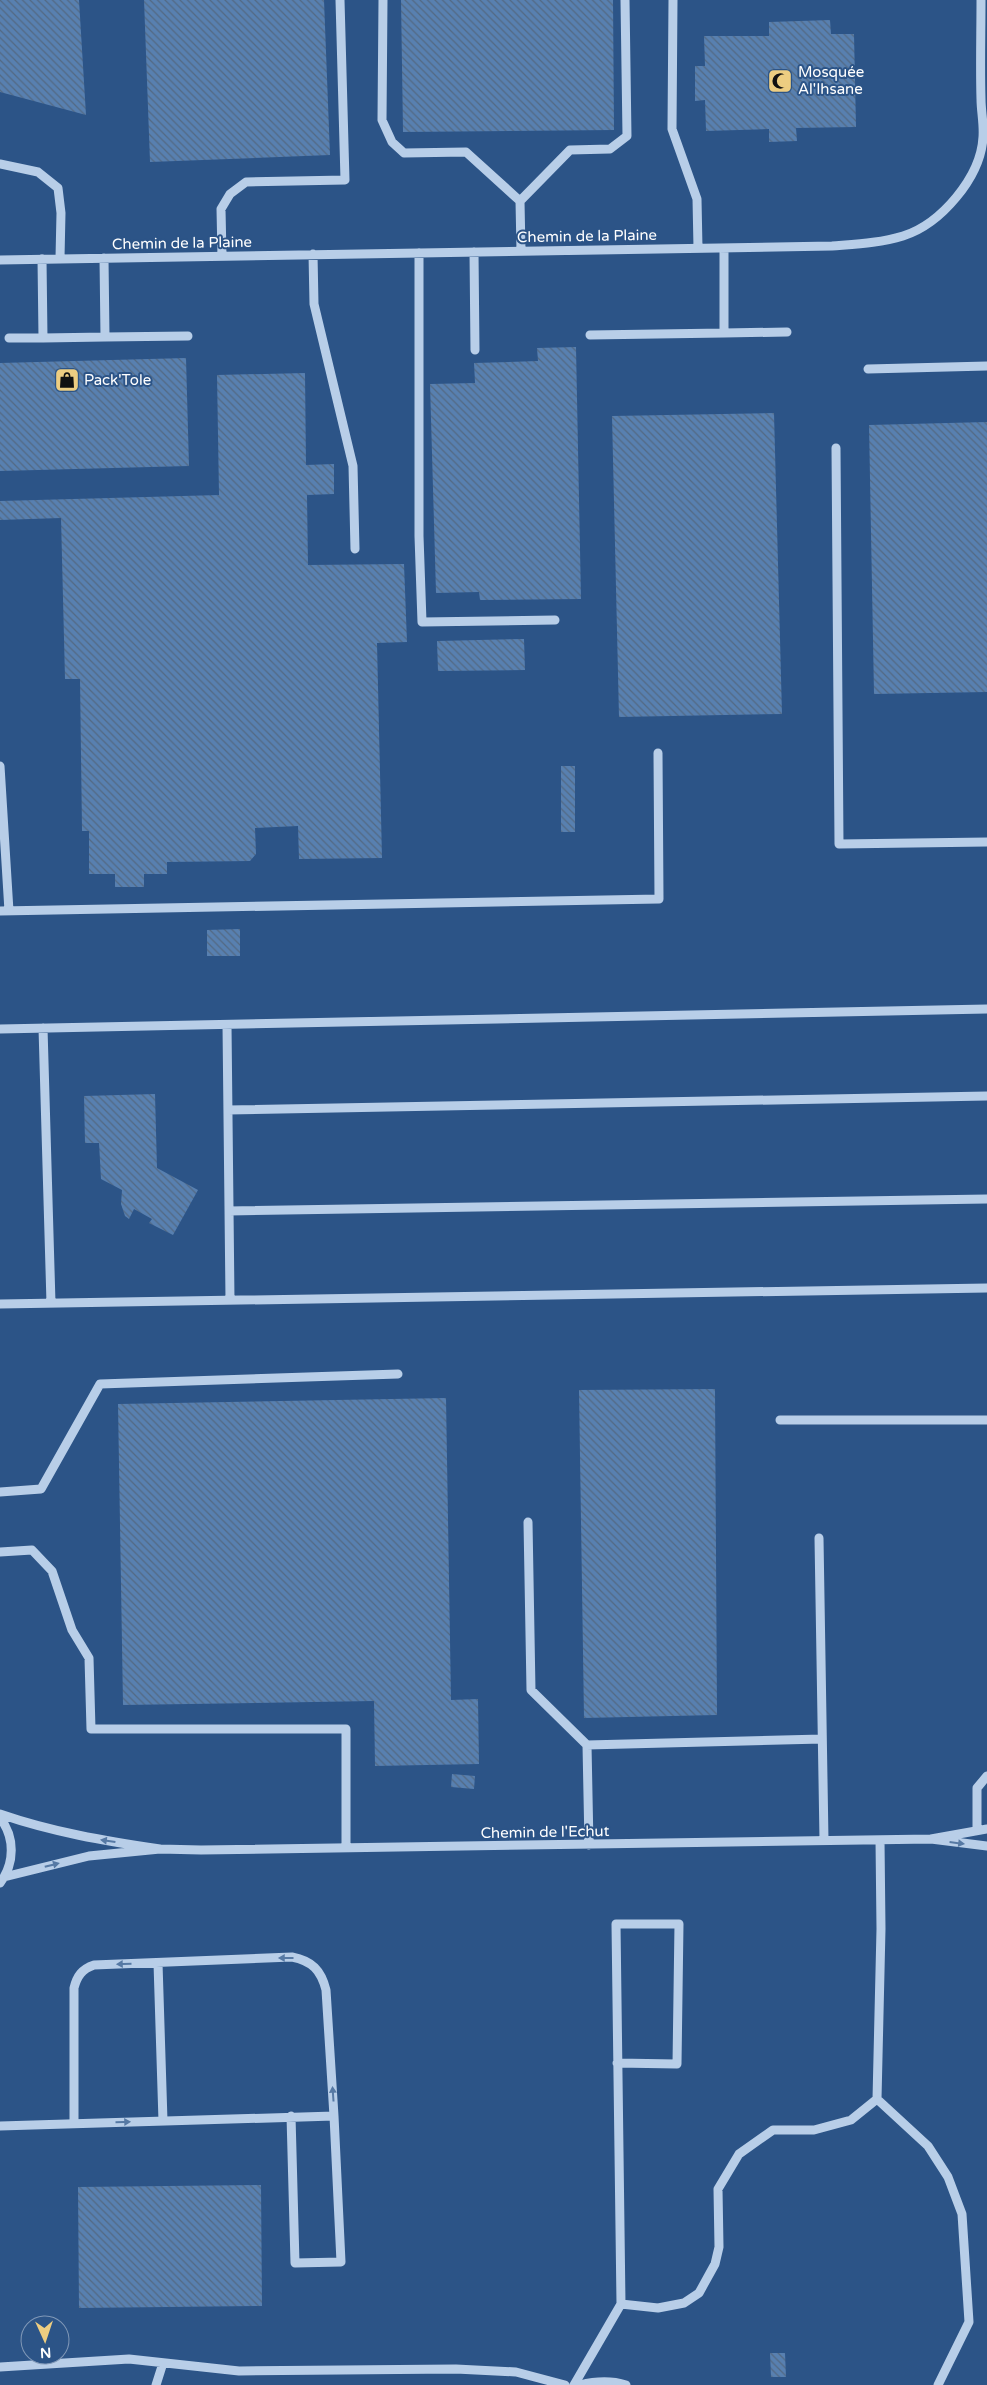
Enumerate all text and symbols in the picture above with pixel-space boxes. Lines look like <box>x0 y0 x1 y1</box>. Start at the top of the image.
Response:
place label: Mosquée Al'Ihsane <box>798 63 864 98</box>
mosque icon: Mosquée Al'Ihsane <box>767 68 793 94</box>
street label: Chemin de la Plaine <box>517 226 657 246</box>
street label: Chemin de la Plaine <box>112 233 252 253</box>
shop icon: Pack'Tole <box>54 367 80 393</box>
place label: Pack'Tole <box>84 371 151 389</box>
street label: Chemin de l'Echut <box>480 1822 610 1842</box>
one-way arrow <box>99 1837 115 1845</box>
one-way arrow <box>949 1839 965 1847</box>
one-way arrow <box>44 1861 59 1869</box>
one-way arrow <box>278 1954 294 1962</box>
one-way arrow <box>115 1960 131 1968</box>
one-way arrow <box>329 2086 337 2102</box>
one-way arrow <box>115 2117 131 2125</box>
north arrow <box>20 2315 70 2365</box>
text: N <box>40 2344 52 2361</box>

